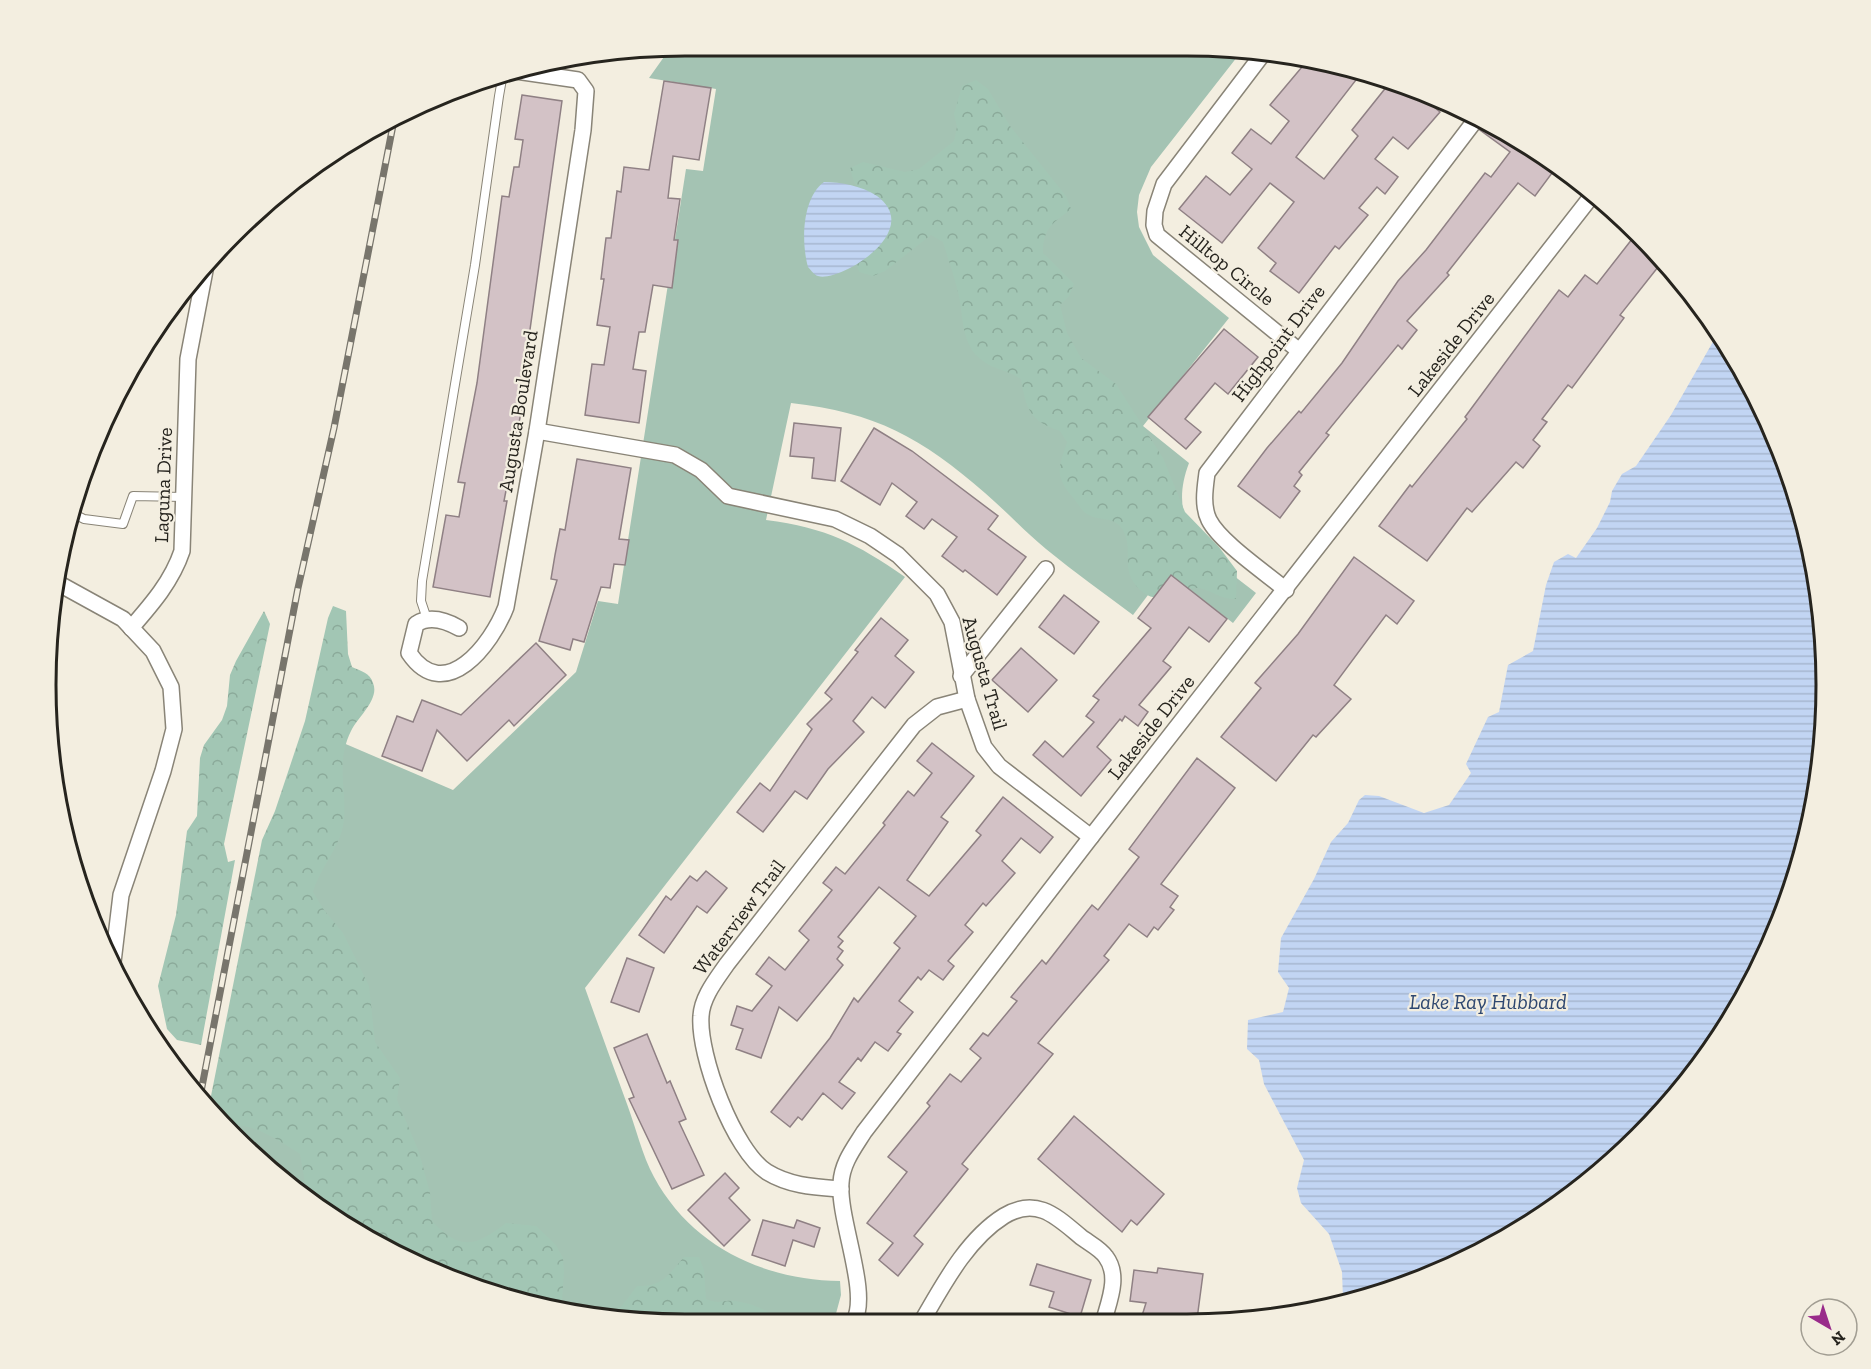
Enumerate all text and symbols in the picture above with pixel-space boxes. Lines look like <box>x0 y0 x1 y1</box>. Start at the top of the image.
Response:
street label: Hilltop Circle <box>1175 219 1279 311</box>
street label: Highpoint Drive <box>1226 280 1330 406</box>
street label: Lakeside Drive <box>1403 287 1499 401</box>
street label: Augusta Boulevard <box>493 328 543 494</box>
street label: Laguna Drive <box>149 427 177 543</box>
street label: Augusta Trail <box>957 613 1013 733</box>
street label: Lakeside Drive <box>1103 670 1199 784</box>
street label: Waterview Trail <box>688 855 790 979</box>
water label: Lake Ray Hubbard <box>1409 989 1567 1014</box>
north arrow <box>1799 1297 1859 1357</box>
text: N <box>1827 1327 1849 1349</box>

